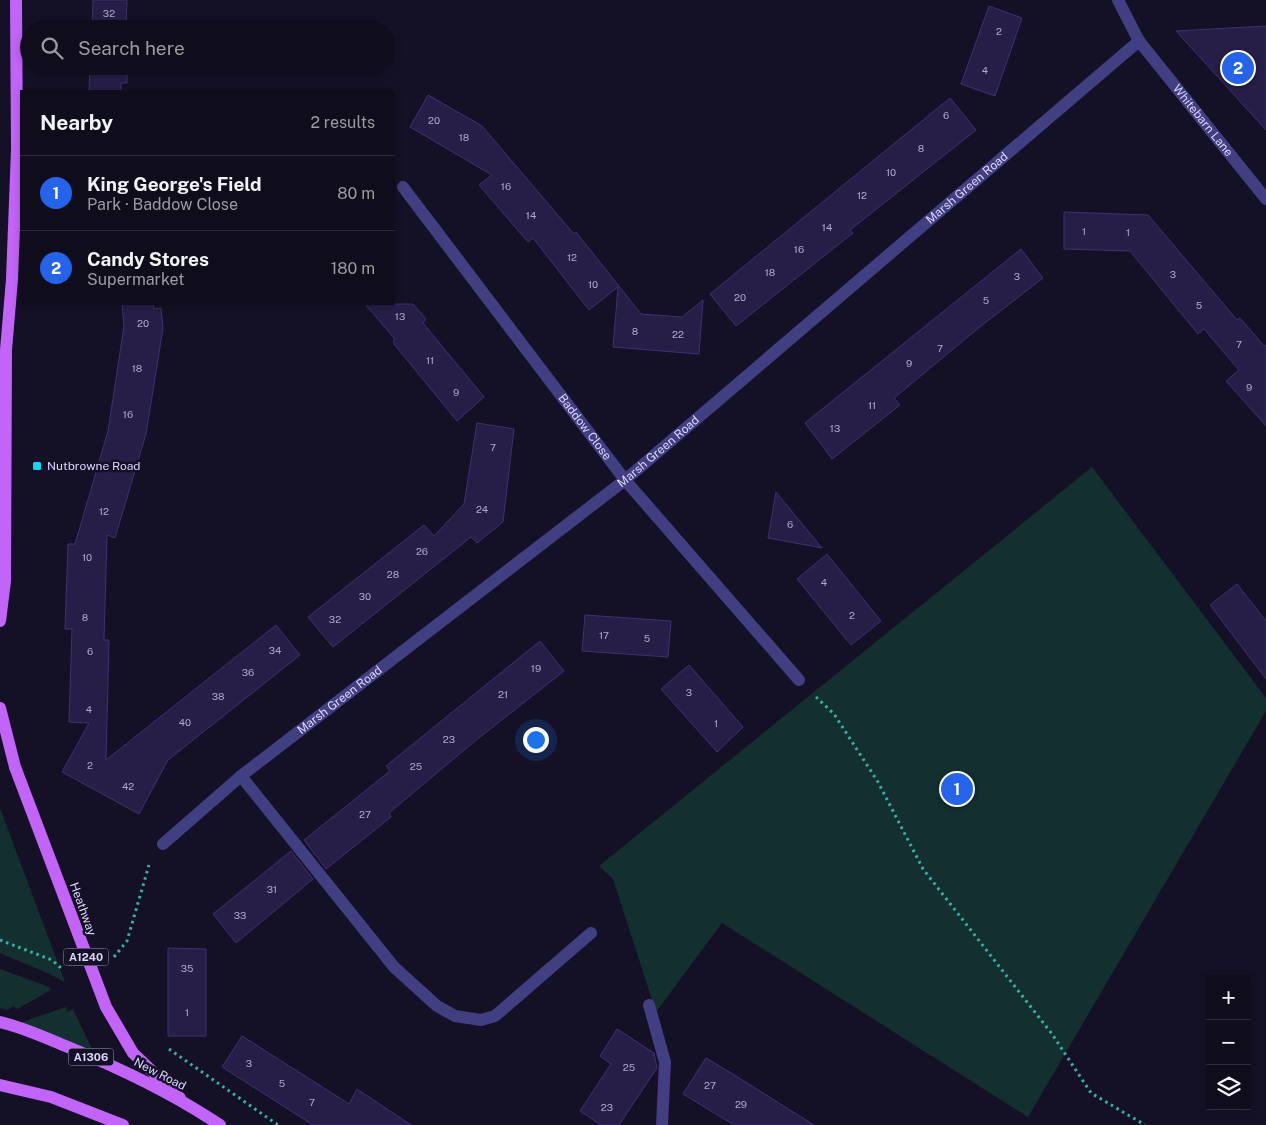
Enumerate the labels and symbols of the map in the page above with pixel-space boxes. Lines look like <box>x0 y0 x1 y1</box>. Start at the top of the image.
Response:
house number: 32 <box>103 7 115 19</box>
house number: 2 <box>996 25 1002 37</box>
pin: 2 <box>1222 49 1254 87</box>
house number: 4 <box>982 64 988 76</box>
street label: Whitebarn Lane <box>1170 82 1236 159</box>
house number: 6 <box>943 109 949 121</box>
house number: 20 <box>428 114 440 126</box>
house number: 18 <box>459 131 469 143</box>
house number: 8 <box>918 142 924 154</box>
street label: Marsh Green Road <box>923 149 1011 227</box>
house number: 10 <box>886 166 896 178</box>
house number: 16 <box>501 180 511 192</box>
house number: 12 <box>857 189 867 201</box>
house number: 14 <box>526 209 536 221</box>
house number: 14 <box>822 221 832 233</box>
house number: 1 <box>1082 225 1086 237</box>
house number: 1 <box>1126 226 1130 238</box>
house number: 16 <box>794 243 804 255</box>
house number: 12 <box>567 251 577 263</box>
house number: 18 <box>765 266 775 278</box>
house number: 3 <box>1170 268 1176 280</box>
house number: 3 <box>1014 270 1020 282</box>
house number: 10 <box>588 278 598 290</box>
house number: 20 <box>734 291 746 303</box>
house number: 5 <box>983 294 989 306</box>
house number: 5 <box>1196 299 1202 311</box>
house number: 13 <box>395 310 405 322</box>
house number: 20 <box>137 317 149 329</box>
house number: 8 <box>632 325 638 337</box>
house number: 22 <box>672 328 684 340</box>
house number: 7 <box>1236 338 1242 350</box>
house number: 7 <box>937 342 943 354</box>
house number: 11 <box>426 354 434 366</box>
house number: 9 <box>906 357 912 369</box>
house number: 18 <box>132 362 142 374</box>
house number: 9 <box>1246 381 1252 393</box>
house number: 9 <box>453 386 459 398</box>
street label: Baddow Close <box>555 391 614 463</box>
house number: 11 <box>868 399 876 411</box>
house number: 16 <box>123 408 133 420</box>
street label: Marsh Green Road <box>614 413 702 490</box>
house number: 13 <box>830 422 840 434</box>
house number: 7 <box>490 441 496 453</box>
place label: Nutbrowne Road <box>47 459 140 473</box>
marker: Nutbrowne Road <box>31 460 43 472</box>
house number: 24 <box>476 503 488 515</box>
house number: 12 <box>99 505 109 517</box>
house number: 6 <box>787 518 793 530</box>
house number: 26 <box>416 545 428 557</box>
house number: 10 <box>82 551 92 563</box>
house number: 28 <box>387 568 399 580</box>
house number: 4 <box>821 576 827 588</box>
house number: 30 <box>359 590 371 602</box>
house number: 2 <box>849 609 855 621</box>
house number: 8 <box>82 611 88 623</box>
house number: 32 <box>329 613 341 625</box>
house number: 17 <box>599 629 609 641</box>
house number: 5 <box>644 632 650 644</box>
house number: 34 <box>269 644 281 656</box>
house number: 6 <box>87 645 93 657</box>
house number: 19 <box>531 662 541 674</box>
street label: Marsh Green Road <box>294 663 385 737</box>
house number: 36 <box>242 666 254 678</box>
house number: 3 <box>686 686 692 698</box>
house number: 21 <box>498 688 508 700</box>
house number: 38 <box>212 690 224 702</box>
house number: 4 <box>86 703 92 715</box>
house number: 40 <box>179 716 191 728</box>
house number: 1 <box>714 717 718 729</box>
your location <box>523 727 549 753</box>
house number: 23 <box>443 733 455 745</box>
house number: 2 <box>87 759 93 771</box>
house number: 25 <box>410 760 422 772</box>
pin: 1 <box>941 770 973 808</box>
house number: 42 <box>122 780 134 792</box>
house number: 27 <box>359 808 371 820</box>
street label: Heathway <box>67 880 99 938</box>
house number: 31 <box>267 883 277 895</box>
house number: 33 <box>234 909 246 921</box>
road number: A1240 <box>64 949 108 966</box>
house number: 35 <box>181 962 193 974</box>
house number: 1 <box>185 1006 189 1018</box>
road number: A1306 <box>68 1048 114 1066</box>
street label: New Road <box>132 1055 188 1093</box>
house number: 3 <box>246 1057 252 1069</box>
house number: 25 <box>623 1061 635 1073</box>
house number: 5 <box>279 1077 285 1089</box>
house number: 27 <box>704 1079 716 1091</box>
house number: 7 <box>309 1096 315 1108</box>
house number: 29 <box>735 1098 747 1110</box>
house number: 23 <box>601 1101 613 1113</box>

